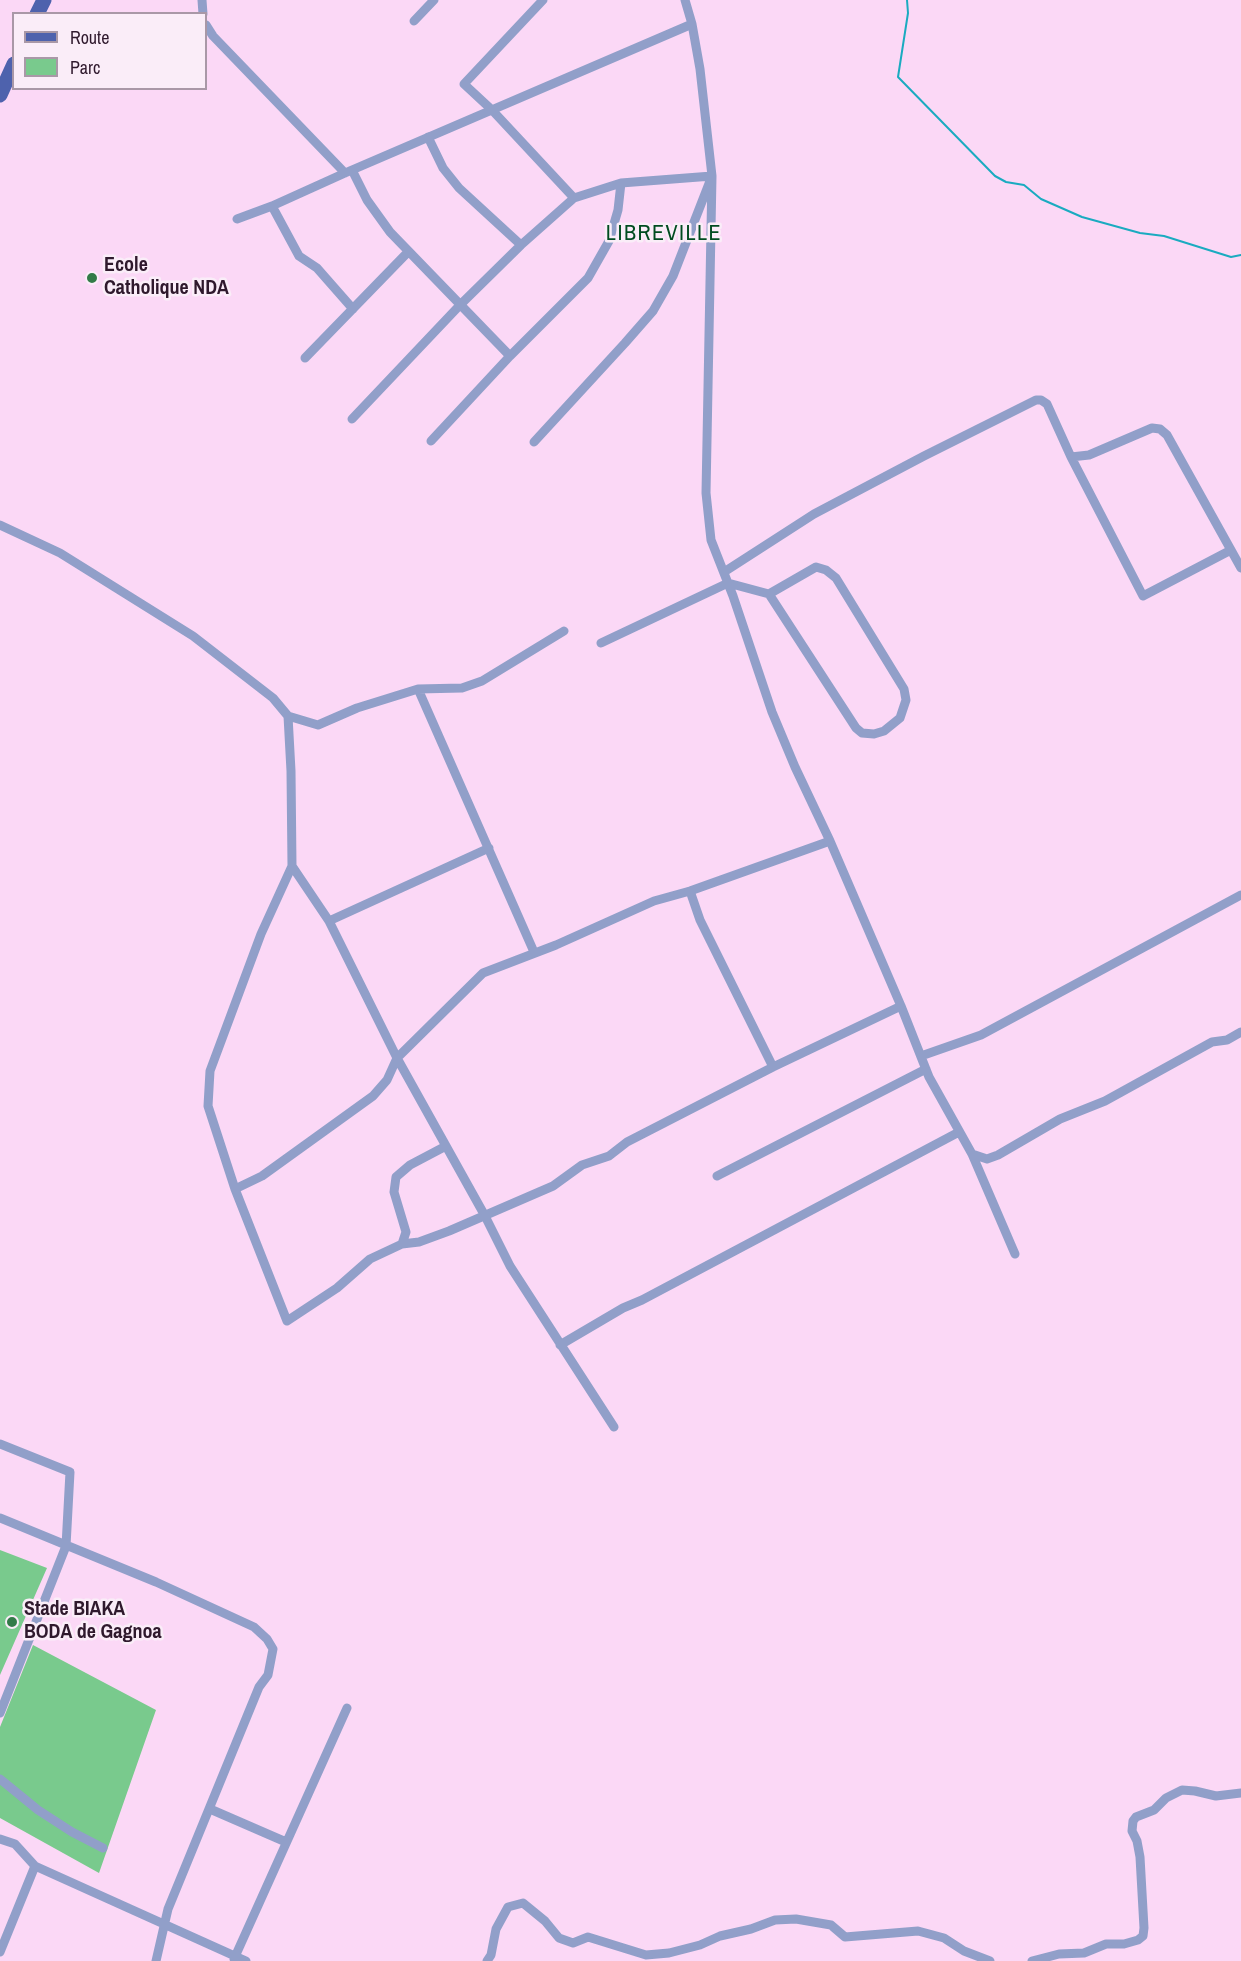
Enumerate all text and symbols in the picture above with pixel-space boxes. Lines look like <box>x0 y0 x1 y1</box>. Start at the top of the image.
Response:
legend <box>12 12 207 90</box>
text: Route <box>70 25 109 50</box>
text: Parc <box>70 55 100 80</box>
district label: LIBREVILLE <box>606 221 722 247</box>
place label: Ecole Catholique NDA <box>104 254 229 301</box>
marker: Ecole Catholique NDA <box>85 271 99 285</box>
place label: Stade BIAKA BODA de Gagnoa <box>24 1598 162 1645</box>
marker: Stade BIAKA BODA de Gagnoa <box>5 1615 19 1629</box>

